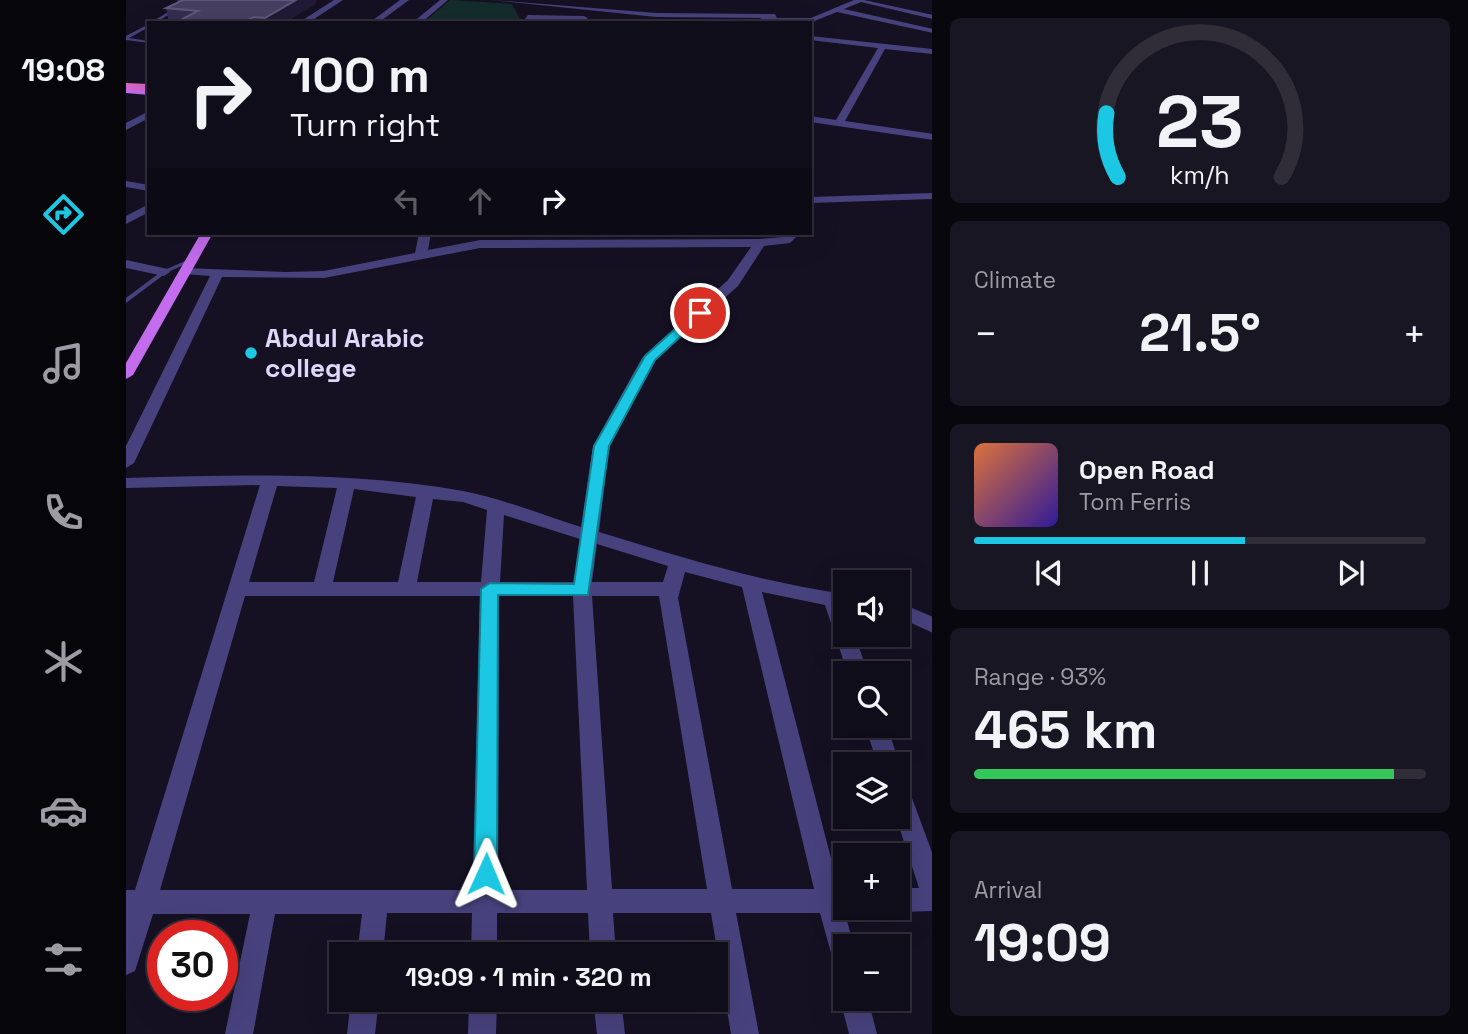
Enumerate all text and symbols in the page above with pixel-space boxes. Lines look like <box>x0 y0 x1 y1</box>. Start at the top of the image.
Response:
text: 100 m <box>290 44 430 106</box>
icon: right <box>175 49 266 140</box>
text: 19:08 <box>21 50 105 90</box>
text: 23 <box>1156 75 1244 168</box>
text: Turn right <box>290 105 440 145</box>
text: km/h <box>1170 158 1230 190</box>
icon: left <box>388 182 426 220</box>
icon: ahead <box>461 182 499 220</box>
icon: right <box>534 182 572 220</box>
icon: directions <box>39 190 88 239</box>
text: Climate <box>974 265 1056 295</box>
pin <box>670 283 730 343</box>
icon: arrive <box>681 294 719 332</box>
text: 21.5° <box>1139 300 1261 366</box>
text: − <box>974 310 998 358</box>
text: + <box>1402 310 1426 358</box>
place label: Abdul Arabic college <box>265 321 424 385</box>
icon: music <box>39 339 88 388</box>
marker: Abdul Arabic college <box>243 345 259 361</box>
text: Open Road <box>1079 453 1215 487</box>
text: Tom Ferris <box>1079 487 1191 517</box>
icon: phone <box>39 488 88 537</box>
icon: previous <box>1030 554 1068 592</box>
icon: pause <box>1181 554 1219 592</box>
icon: next <box>1332 554 1370 592</box>
map controls <box>833 570 910 1011</box>
button: sound <box>833 570 910 647</box>
icon: climate <box>39 637 88 686</box>
button: search <box>833 661 910 738</box>
text: Range · 93% <box>974 662 1106 692</box>
text: 465 km <box>974 697 1157 763</box>
button: layers <box>833 752 910 829</box>
icon: car <box>39 786 88 835</box>
position arrow <box>449 837 523 911</box>
button: + <box>833 843 910 920</box>
text: Arrival <box>974 875 1042 905</box>
text: 19:09 <box>974 910 1111 976</box>
speed limit sign: 30 <box>147 920 238 1011</box>
button: − <box>833 934 910 1011</box>
icon: filters <box>39 935 88 984</box>
text: 19:09 · 1 min · 320 m <box>405 960 652 994</box>

